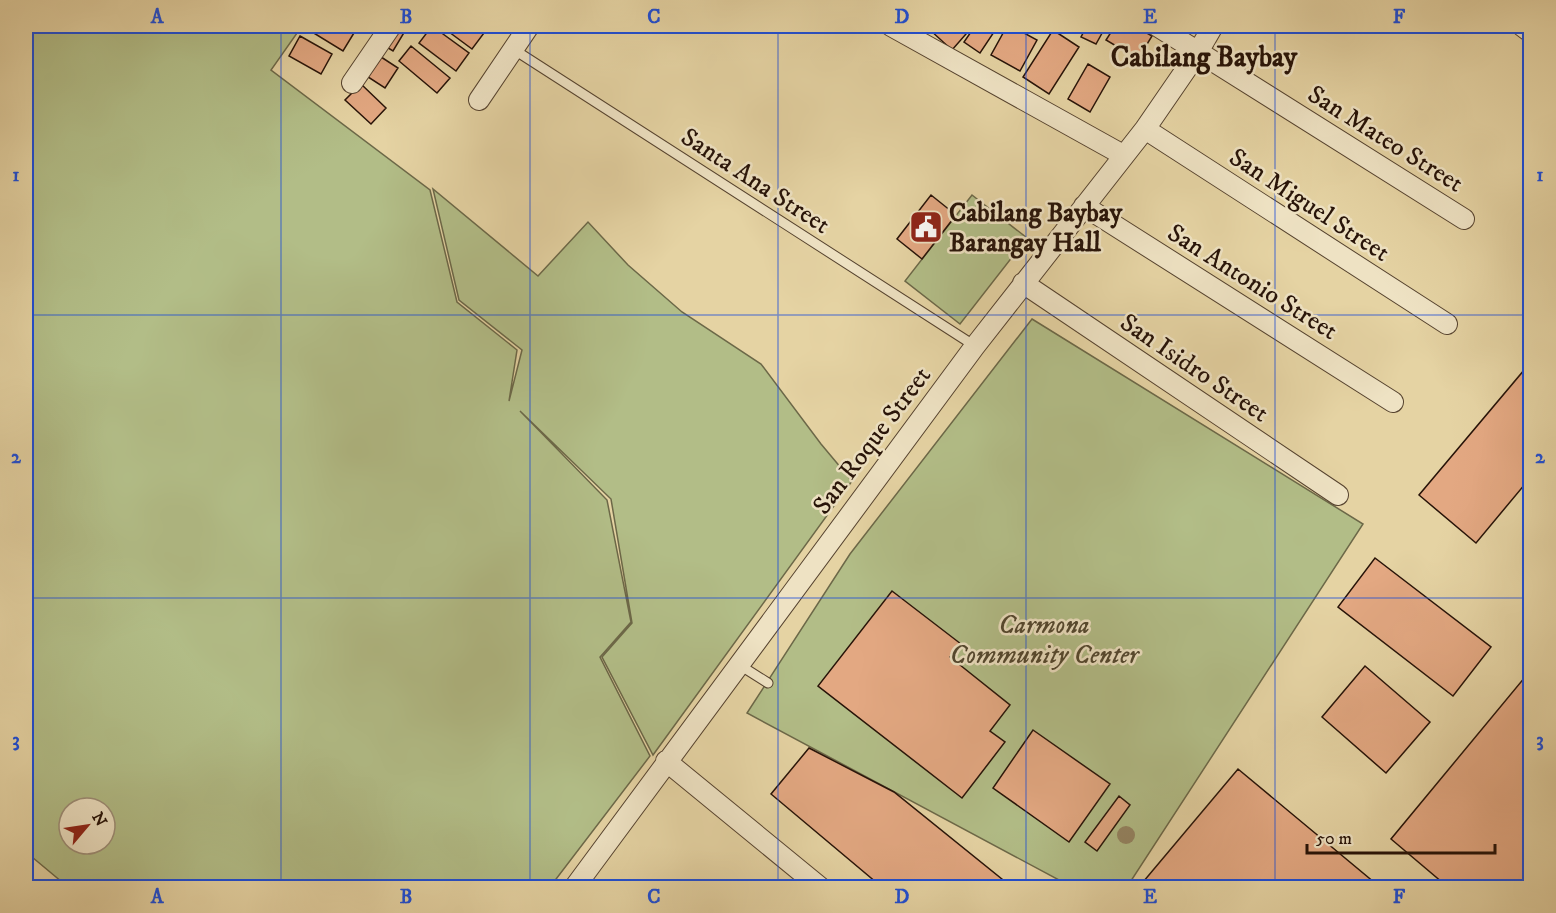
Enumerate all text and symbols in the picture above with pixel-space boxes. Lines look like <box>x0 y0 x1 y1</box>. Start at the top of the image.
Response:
text: A <box>150 5 165 30</box>
text: B <box>400 5 412 30</box>
text: C <box>647 5 661 30</box>
text: D <box>895 5 910 30</box>
text: E <box>1143 5 1157 30</box>
text: F <box>1393 5 1406 30</box>
district label: Cabilang Baybay <box>1111 40 1298 75</box>
street label: San Mateo Street <box>1301 78 1469 200</box>
street label: Santa Ana Street <box>674 121 836 242</box>
street label: San Miguel Street <box>1223 141 1396 270</box>
text: 1 <box>12 163 20 188</box>
text: 1 <box>1536 163 1544 188</box>
place label: Cabilang Baybay Barangay Hall <box>949 197 1123 260</box>
public building icon: Cabilang Baybay Barangay Hall <box>908 209 944 245</box>
street label: San Antonio Street <box>1161 217 1344 348</box>
street label: San Isidro Street <box>1114 306 1275 430</box>
street label: San Roque Street <box>806 360 939 521</box>
text: 2 <box>11 445 22 470</box>
text: 2 <box>1535 445 1546 470</box>
park label: Carmona Community Center <box>950 609 1140 672</box>
text: 3 <box>12 728 20 753</box>
text: 3 <box>1536 728 1544 753</box>
north arrow <box>57 796 117 856</box>
text: N <box>87 809 111 830</box>
scale bar <box>1307 817 1494 855</box>
text: 50 m <box>1316 828 1352 850</box>
text: A <box>150 885 165 910</box>
text: B <box>400 885 412 910</box>
text: C <box>647 885 661 910</box>
text: D <box>895 885 910 910</box>
text: E <box>1143 885 1157 910</box>
text: F <box>1393 885 1406 910</box>

